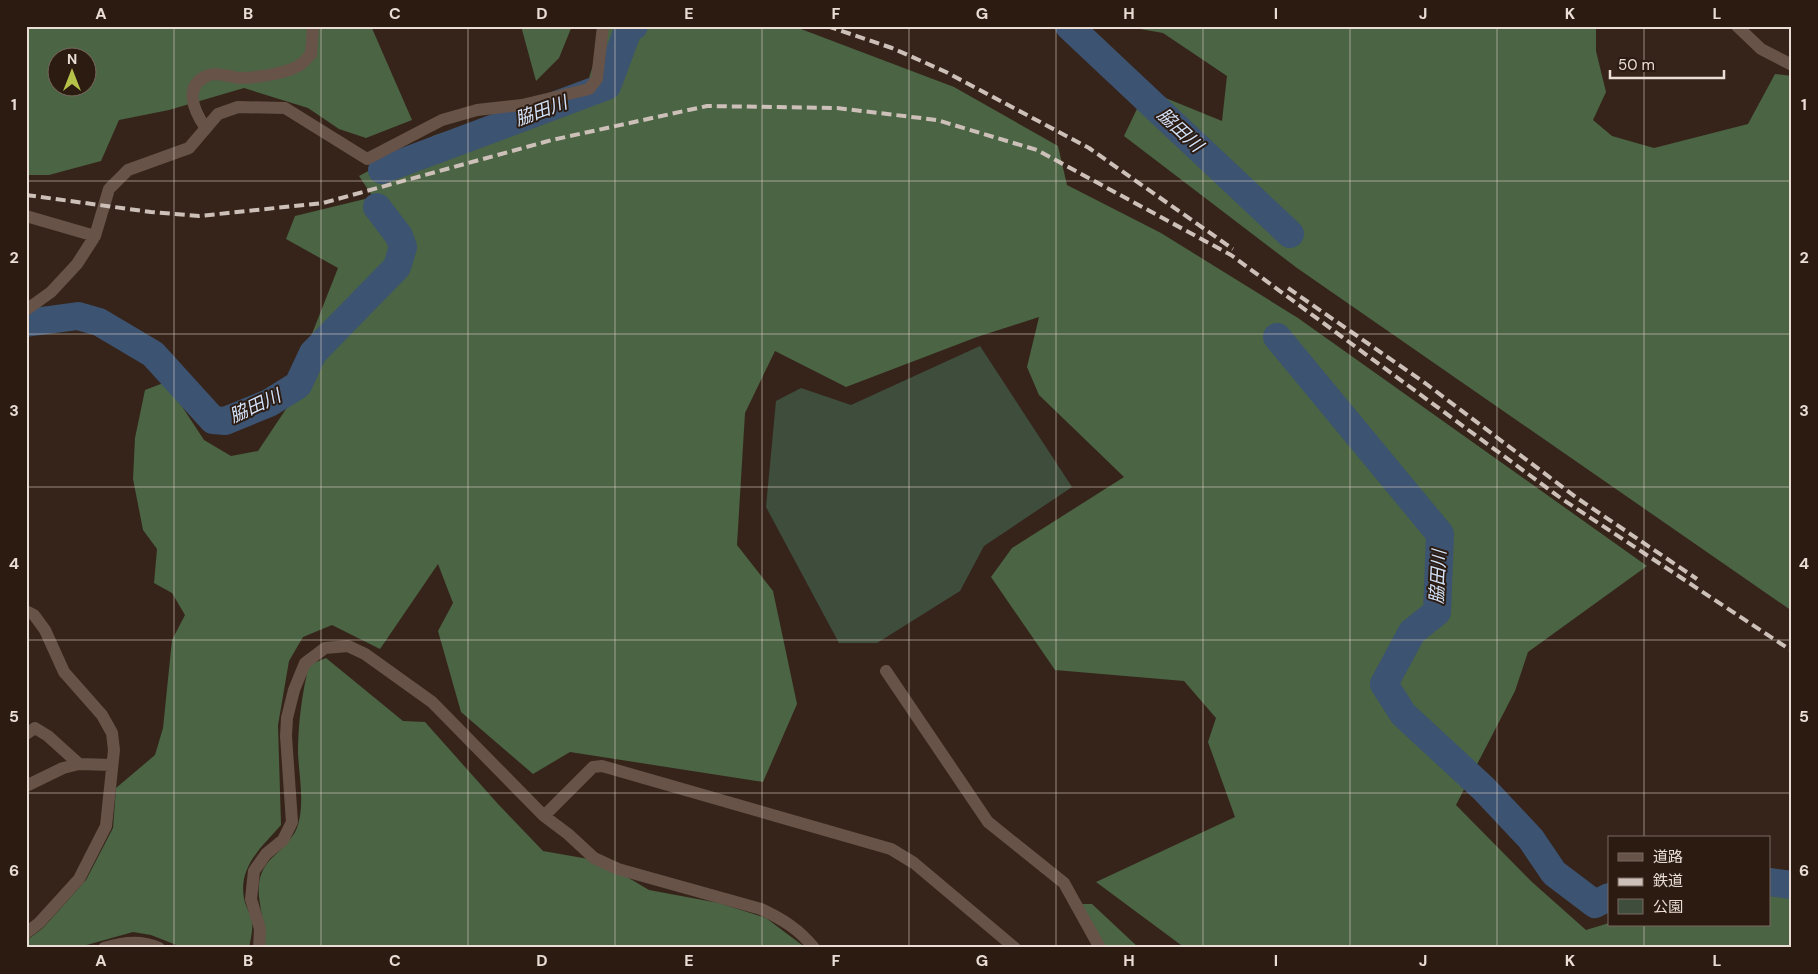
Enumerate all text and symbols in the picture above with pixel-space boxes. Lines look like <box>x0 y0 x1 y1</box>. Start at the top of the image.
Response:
text: A <box>95 3 107 24</box>
text: B <box>243 3 253 24</box>
text: C <box>389 3 401 24</box>
text: D <box>536 3 548 24</box>
text: E <box>684 3 694 24</box>
text: F <box>832 3 841 24</box>
text: G <box>976 3 988 24</box>
text: H <box>1123 3 1135 24</box>
text: I <box>1274 3 1278 24</box>
text: J <box>1419 3 1427 24</box>
text: K <box>1565 3 1576 24</box>
text: L <box>1713 3 1722 24</box>
north arrow <box>48 48 98 98</box>
scale bar <box>1610 48 1724 80</box>
text: N <box>67 50 77 68</box>
text: 50 m <box>1618 55 1655 75</box>
water label: 脇田川 <box>512 90 572 132</box>
text: 1 <box>11 94 17 115</box>
text: 1 <box>1801 94 1807 115</box>
water label: 脇田川 <box>1152 103 1209 159</box>
text: 2 <box>9 247 19 268</box>
text: 2 <box>1799 247 1809 268</box>
water label: 脇田川 <box>225 383 286 428</box>
text: 3 <box>9 400 19 421</box>
text: 3 <box>1799 400 1809 421</box>
water label: 脇田川 <box>1425 547 1452 605</box>
text: 4 <box>9 553 19 574</box>
text: 4 <box>1799 553 1809 574</box>
text: 5 <box>9 706 19 727</box>
text: 5 <box>1799 706 1809 727</box>
legend <box>1608 836 1770 926</box>
text: 道路 <box>1653 847 1683 867</box>
text: 6 <box>9 860 19 881</box>
text: 6 <box>1799 860 1809 881</box>
text: 鉄道 <box>1653 871 1683 891</box>
text: 公園 <box>1653 897 1683 917</box>
text: A <box>95 950 107 971</box>
text: B <box>243 950 253 971</box>
text: C <box>389 950 401 971</box>
text: D <box>536 950 548 971</box>
text: E <box>684 950 694 971</box>
text: F <box>832 950 841 971</box>
text: G <box>976 950 988 971</box>
text: H <box>1123 950 1135 971</box>
text: I <box>1274 950 1278 971</box>
text: J <box>1419 950 1427 971</box>
text: K <box>1565 950 1576 971</box>
text: L <box>1713 950 1722 971</box>

